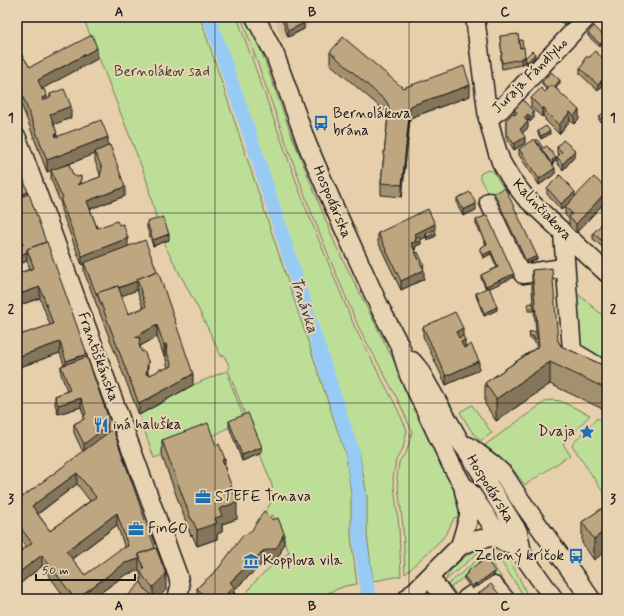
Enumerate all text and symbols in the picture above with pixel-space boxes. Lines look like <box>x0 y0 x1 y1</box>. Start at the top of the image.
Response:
text: A <box>115 4 123 21</box>
text: B <box>308 4 317 21</box>
text: C <box>500 4 510 21</box>
street label: Juraja Fándlyho <box>488 34 572 118</box>
park label: Bernolákov sad <box>114 62 210 82</box>
place label: Bernolákova brána <box>333 104 411 141</box>
text: 1 <box>8 110 14 127</box>
text: 1 <box>610 110 616 127</box>
bus stop icon: Bernolákova brána <box>312 114 330 132</box>
street label: Hospodárska <box>308 163 356 242</box>
street label: Kalinčiakova <box>508 175 577 245</box>
water label: Trnávka <box>285 274 323 336</box>
text: 2 <box>8 301 15 318</box>
text: 2 <box>610 301 617 318</box>
street label: Františkánska <box>73 309 124 405</box>
place label: iná haluška <box>113 415 182 435</box>
restaurant icon: iná haluška <box>92 416 110 434</box>
place label: Dvaja <box>538 422 575 442</box>
place icon: Dvaja <box>578 423 596 441</box>
street label: Hospodárska <box>461 451 519 527</box>
place label: STEFE Trnava <box>215 487 311 507</box>
office icon: STEFE Trnava <box>194 488 212 506</box>
text: 3 <box>8 491 14 508</box>
text: 3 <box>610 491 616 508</box>
place label: FinGO <box>148 519 188 539</box>
office icon: FinGO <box>127 520 145 538</box>
place label: Zelený kríčok <box>474 546 564 566</box>
bus stop icon: Zelený kríčok <box>567 547 585 565</box>
place label: Kopplova vila <box>263 551 344 571</box>
museum icon: Kopplova vila <box>242 552 260 570</box>
scale bar <box>36 556 135 582</box>
text: 50 m <box>42 563 69 579</box>
text: A <box>115 598 123 615</box>
text: B <box>308 598 317 615</box>
text: C <box>500 598 510 615</box>

